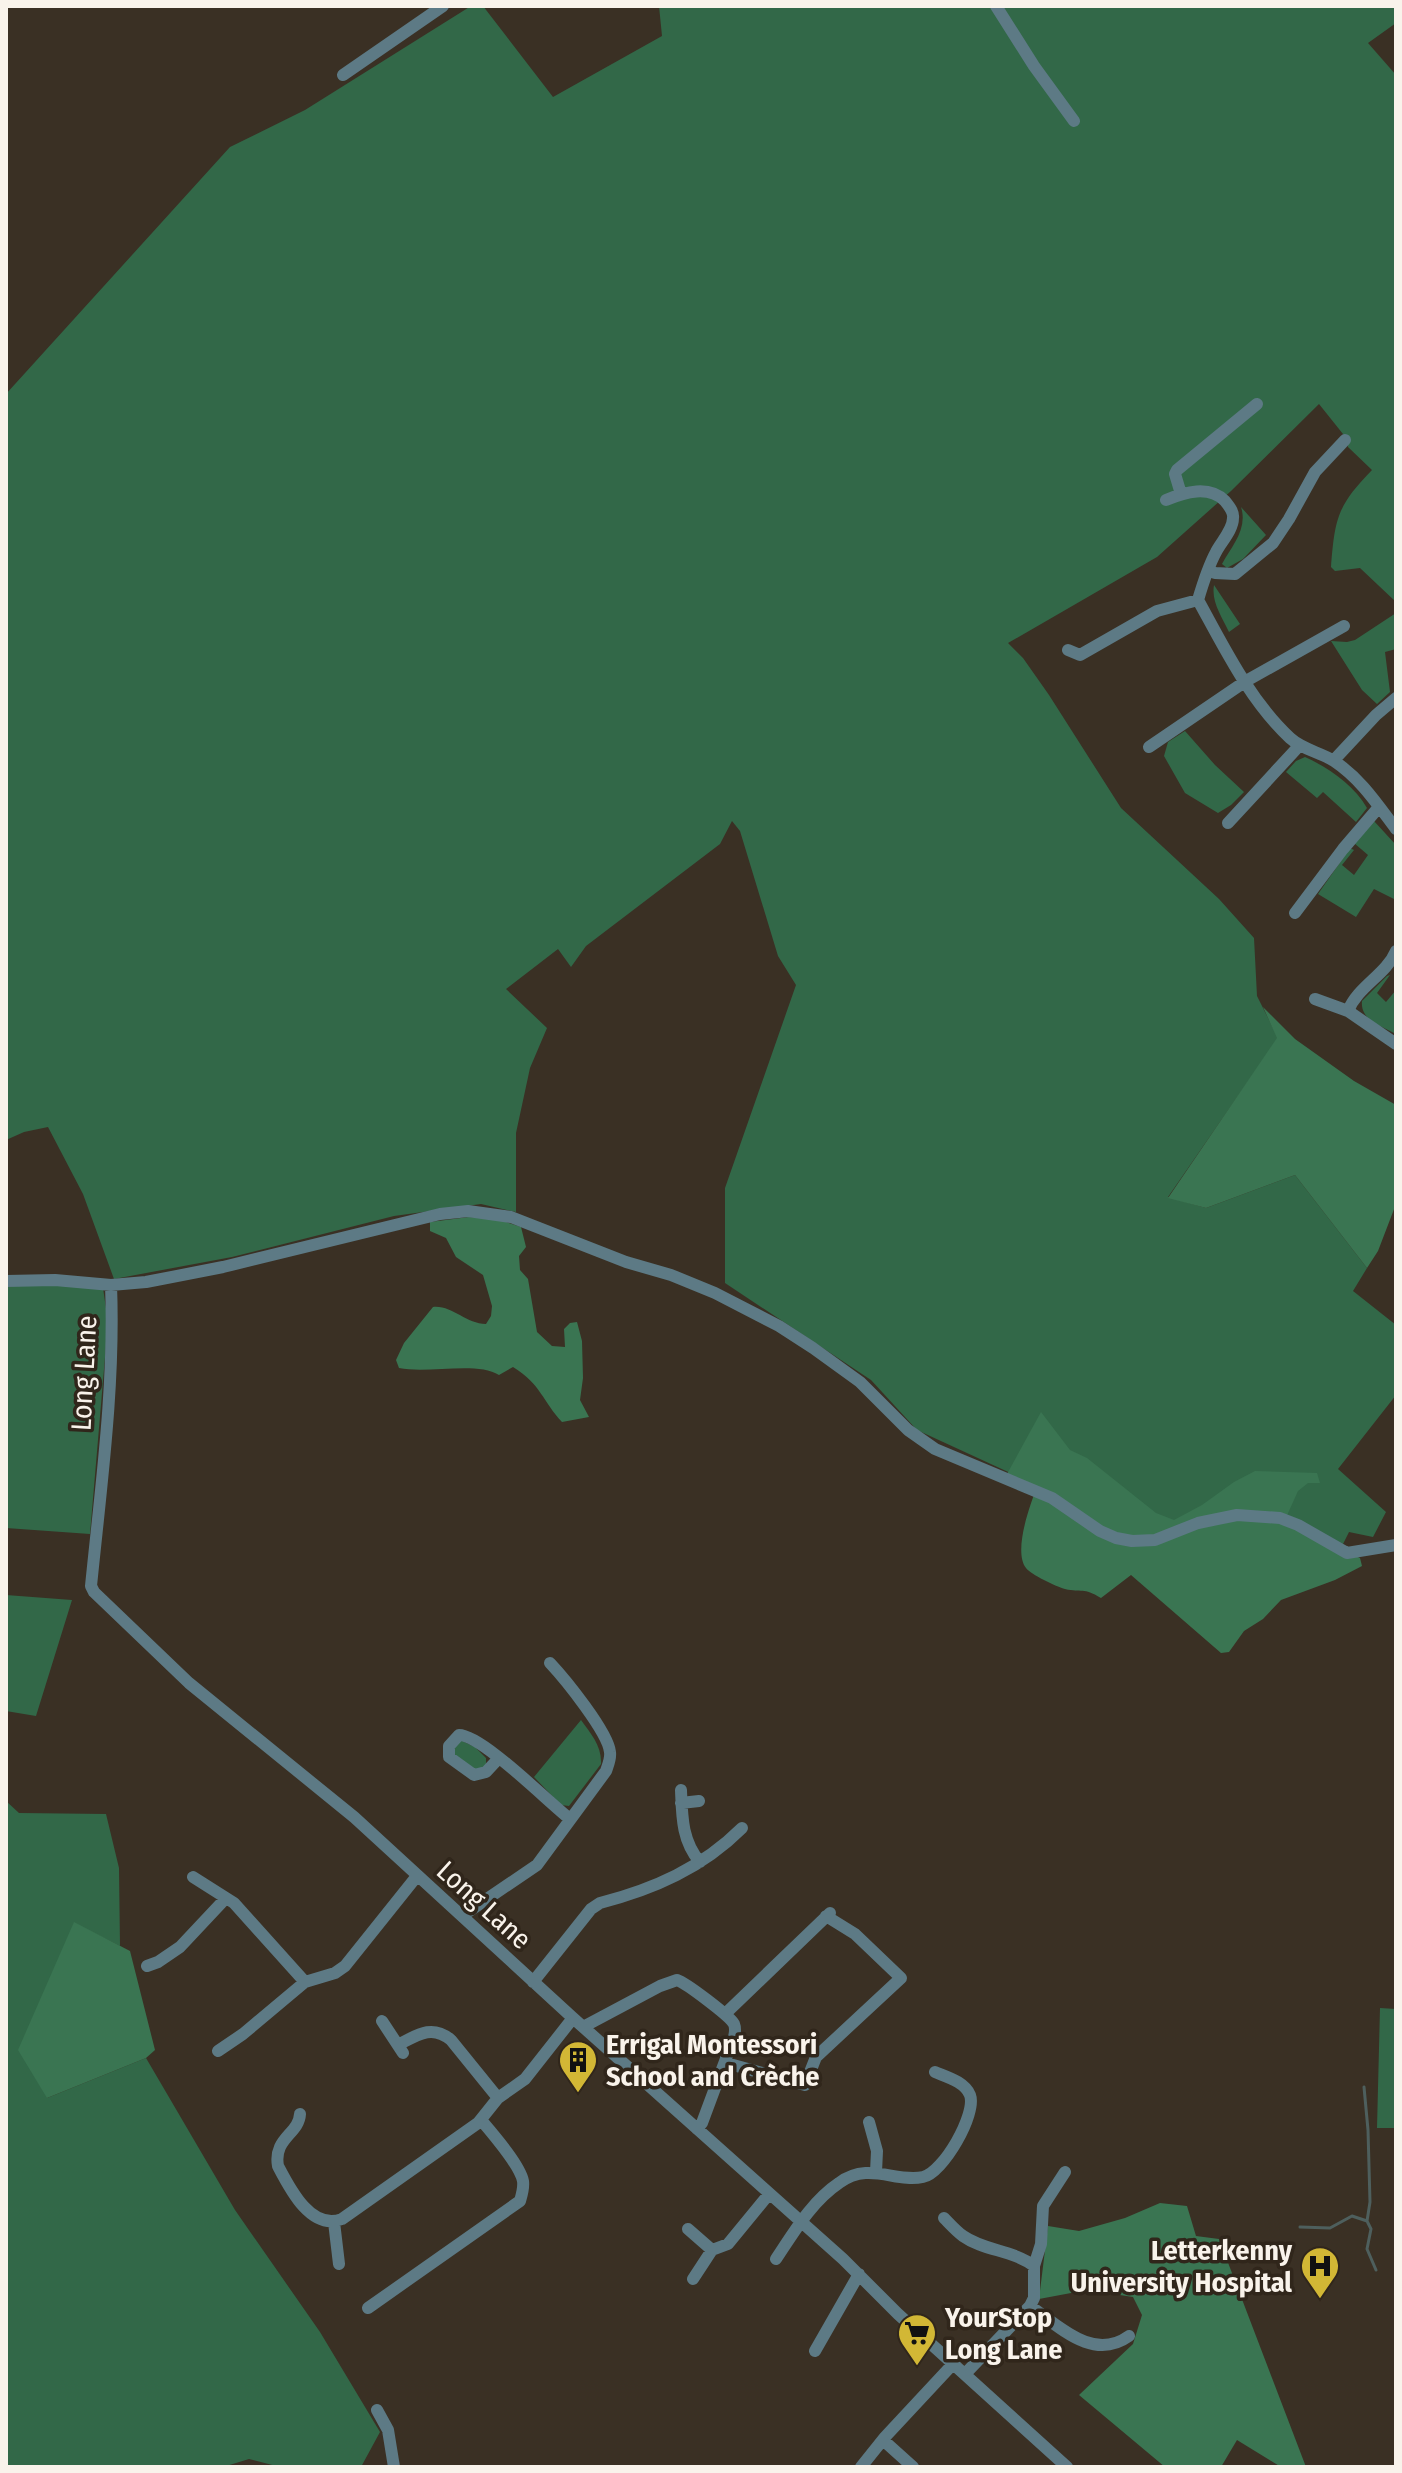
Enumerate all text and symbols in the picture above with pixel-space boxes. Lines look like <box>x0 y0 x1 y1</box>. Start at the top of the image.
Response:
street label: Long Lane <box>64 1314 104 1432</box>
street label: Long Lane <box>430 1854 538 1956</box>
place label: Errigal Montessori School and Crèche <box>606 2028 820 2093</box>
building icon: Errigal Montessori School and Crèche <box>557 2039 599 2094</box>
place label: Letterkenny University Hospital <box>1071 2234 1293 2299</box>
hospital icon: Letterkenny University Hospital <box>1299 2245 1341 2300</box>
place label: YourStop Long Lane <box>944 2301 1063 2366</box>
supermarket icon: YourStop Long Lane <box>896 2312 938 2367</box>

